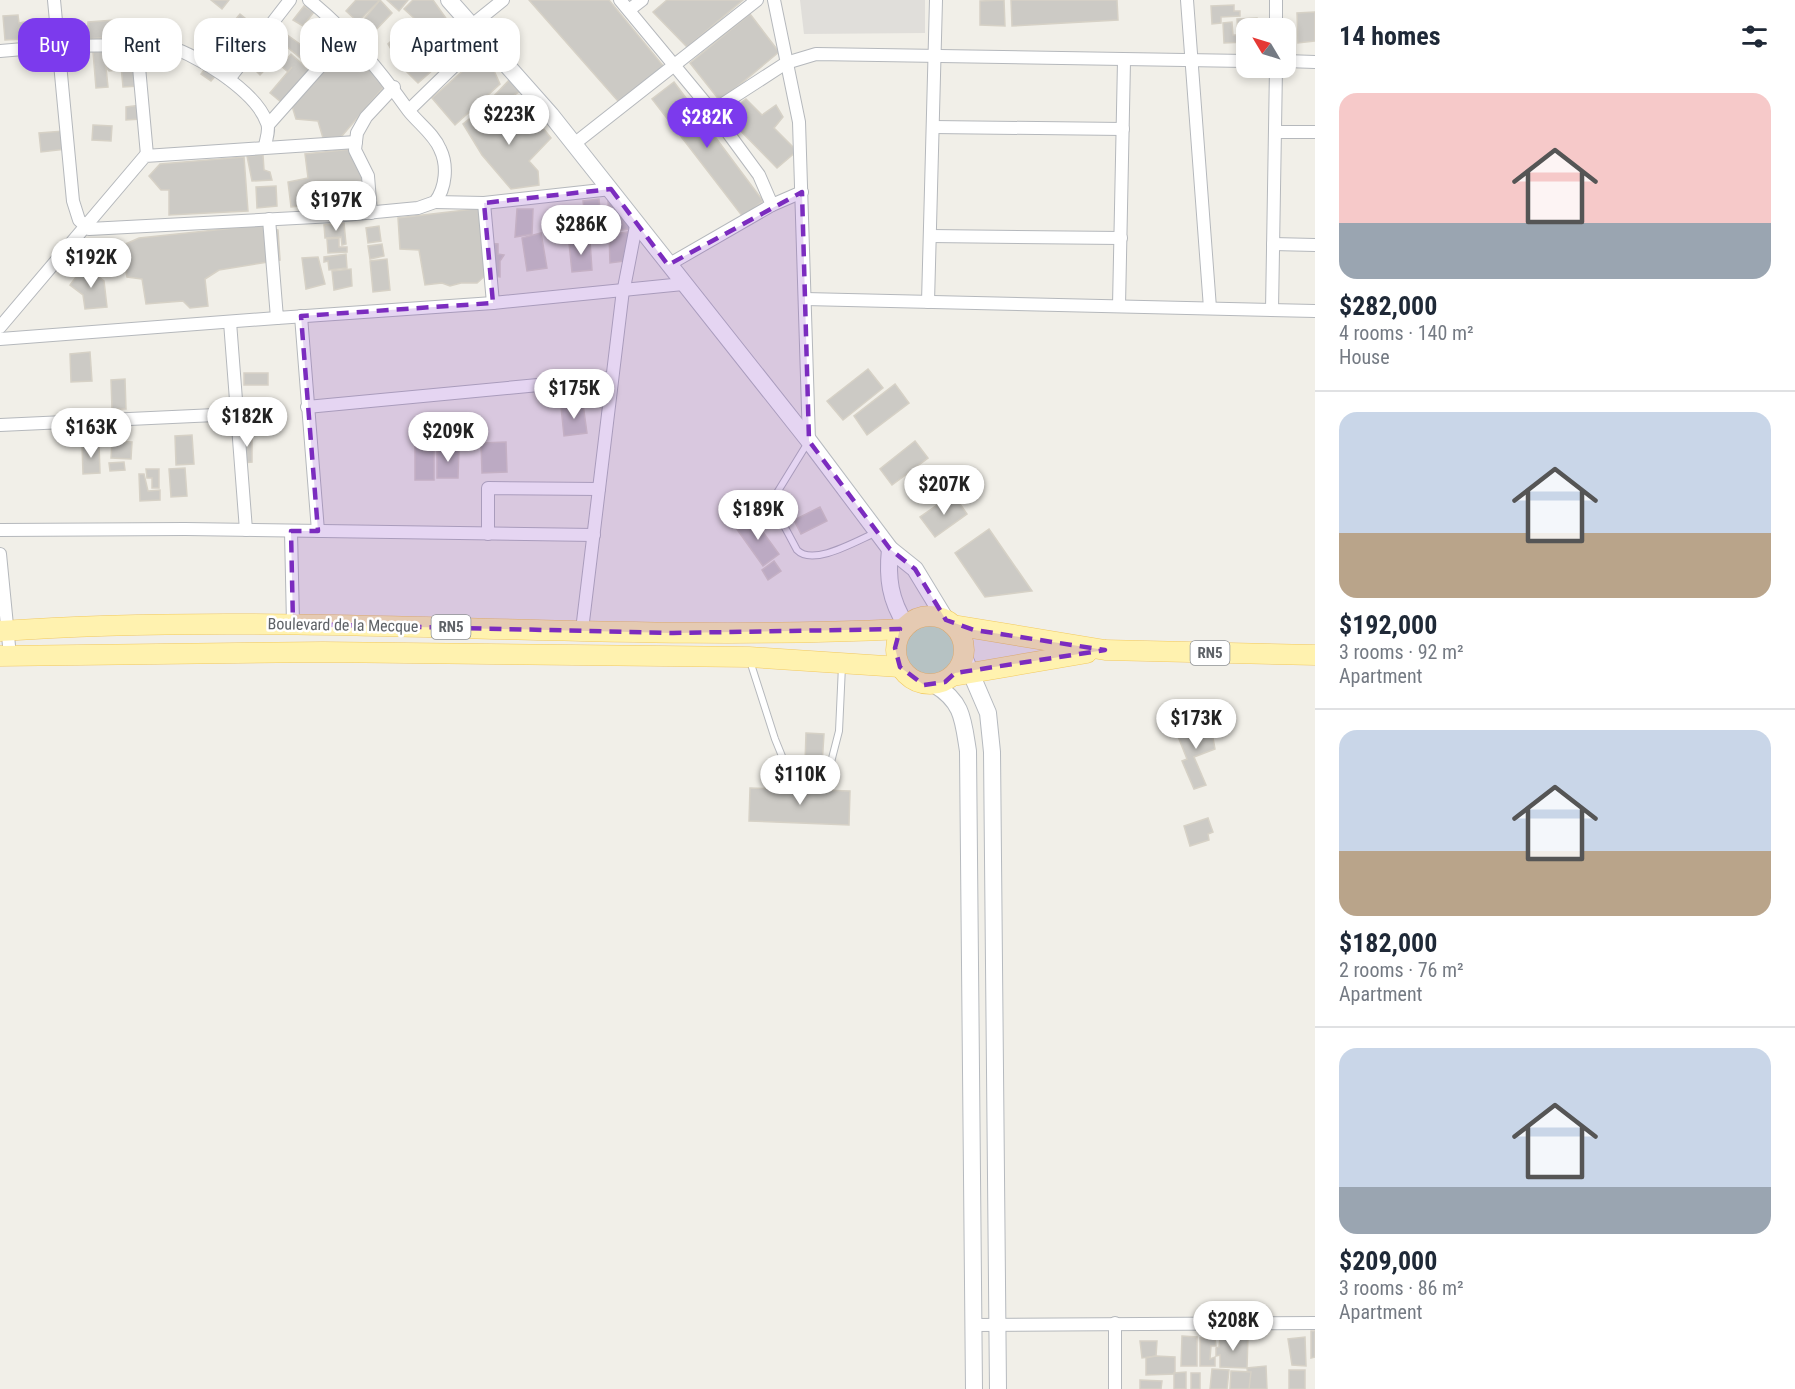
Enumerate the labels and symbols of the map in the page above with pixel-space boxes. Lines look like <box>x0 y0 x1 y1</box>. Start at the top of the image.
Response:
north arrow <box>1236 18 1296 78</box>
pin: $223K <box>467 95 551 146</box>
pin: $282K <box>665 98 749 149</box>
pin: $197K <box>294 181 378 232</box>
pin: $286K <box>539 205 623 256</box>
pin: $192K <box>49 238 133 289</box>
pin: $175K <box>532 369 616 420</box>
pin: $182K <box>205 397 289 448</box>
pin: $163K <box>49 408 133 459</box>
pin: $209K <box>406 412 490 463</box>
pin: $207K <box>902 465 986 516</box>
pin: $189K <box>716 490 800 541</box>
street label: Boulevard de la Mecque <box>268 614 418 636</box>
road number: RN5 <box>432 615 470 639</box>
road number: RN5 <box>1190 641 1230 665</box>
pin: $173K <box>1154 699 1238 750</box>
pin: $110K <box>758 755 842 806</box>
pin: $208K <box>1191 1301 1275 1352</box>

